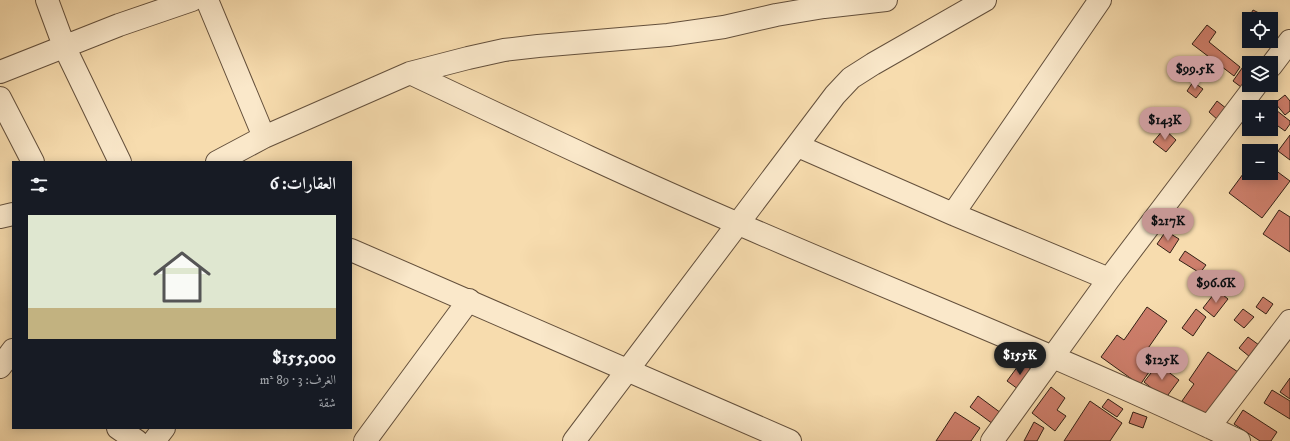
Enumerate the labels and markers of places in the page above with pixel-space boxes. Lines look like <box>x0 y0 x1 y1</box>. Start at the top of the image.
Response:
pin: $99.5K <box>1162 56 1228 90</box>
pin: $143K <box>1137 107 1193 141</box>
pin: $217K <box>1140 208 1196 242</box>
pin: $96.6K <box>1183 270 1249 304</box>
pin: $155K <box>992 342 1048 376</box>
pin: $125K <box>1134 347 1190 381</box>

